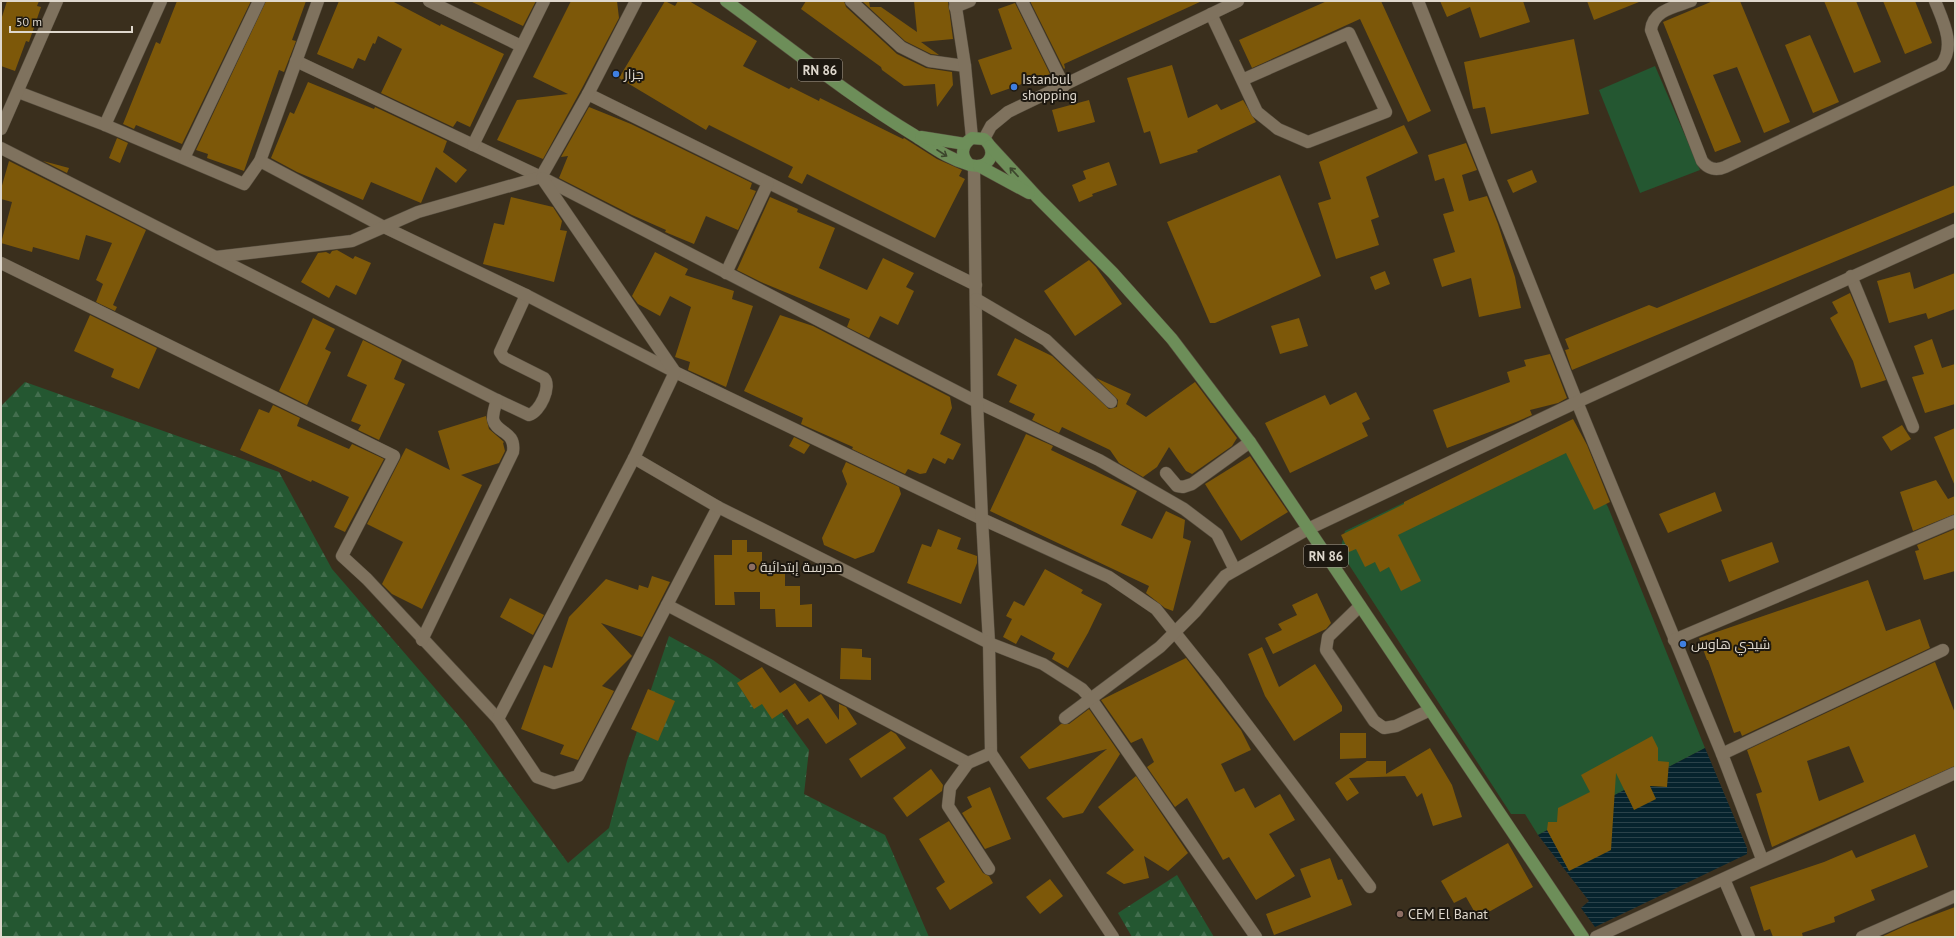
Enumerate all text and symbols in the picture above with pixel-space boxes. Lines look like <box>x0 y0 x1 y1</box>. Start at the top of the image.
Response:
scale bar <box>10 8 132 34</box>
text: 50 m <box>16 14 42 29</box>
road number: RN 86 <box>798 59 842 81</box>
place label: جزار <box>623 65 643 83</box>
marker: جزار <box>611 69 621 79</box>
place label: Istanbul shopping <box>1022 70 1077 104</box>
marker: Istanbul shopping <box>1009 82 1019 92</box>
one-way arrow <box>936 149 947 157</box>
one-way arrow <box>1009 167 1019 177</box>
road number: RN 86 <box>1304 545 1348 567</box>
place label: مدرسة إبتدائية <box>760 558 842 576</box>
marker: مدرسة إبتدائية <box>747 562 757 572</box>
place label: شيدي هاوس <box>1691 635 1770 656</box>
marker: شيدي هاوس <box>1678 639 1688 649</box>
place label: CEM El Banat <box>1408 905 1488 923</box>
marker: CEM El Banat <box>1395 909 1405 919</box>

